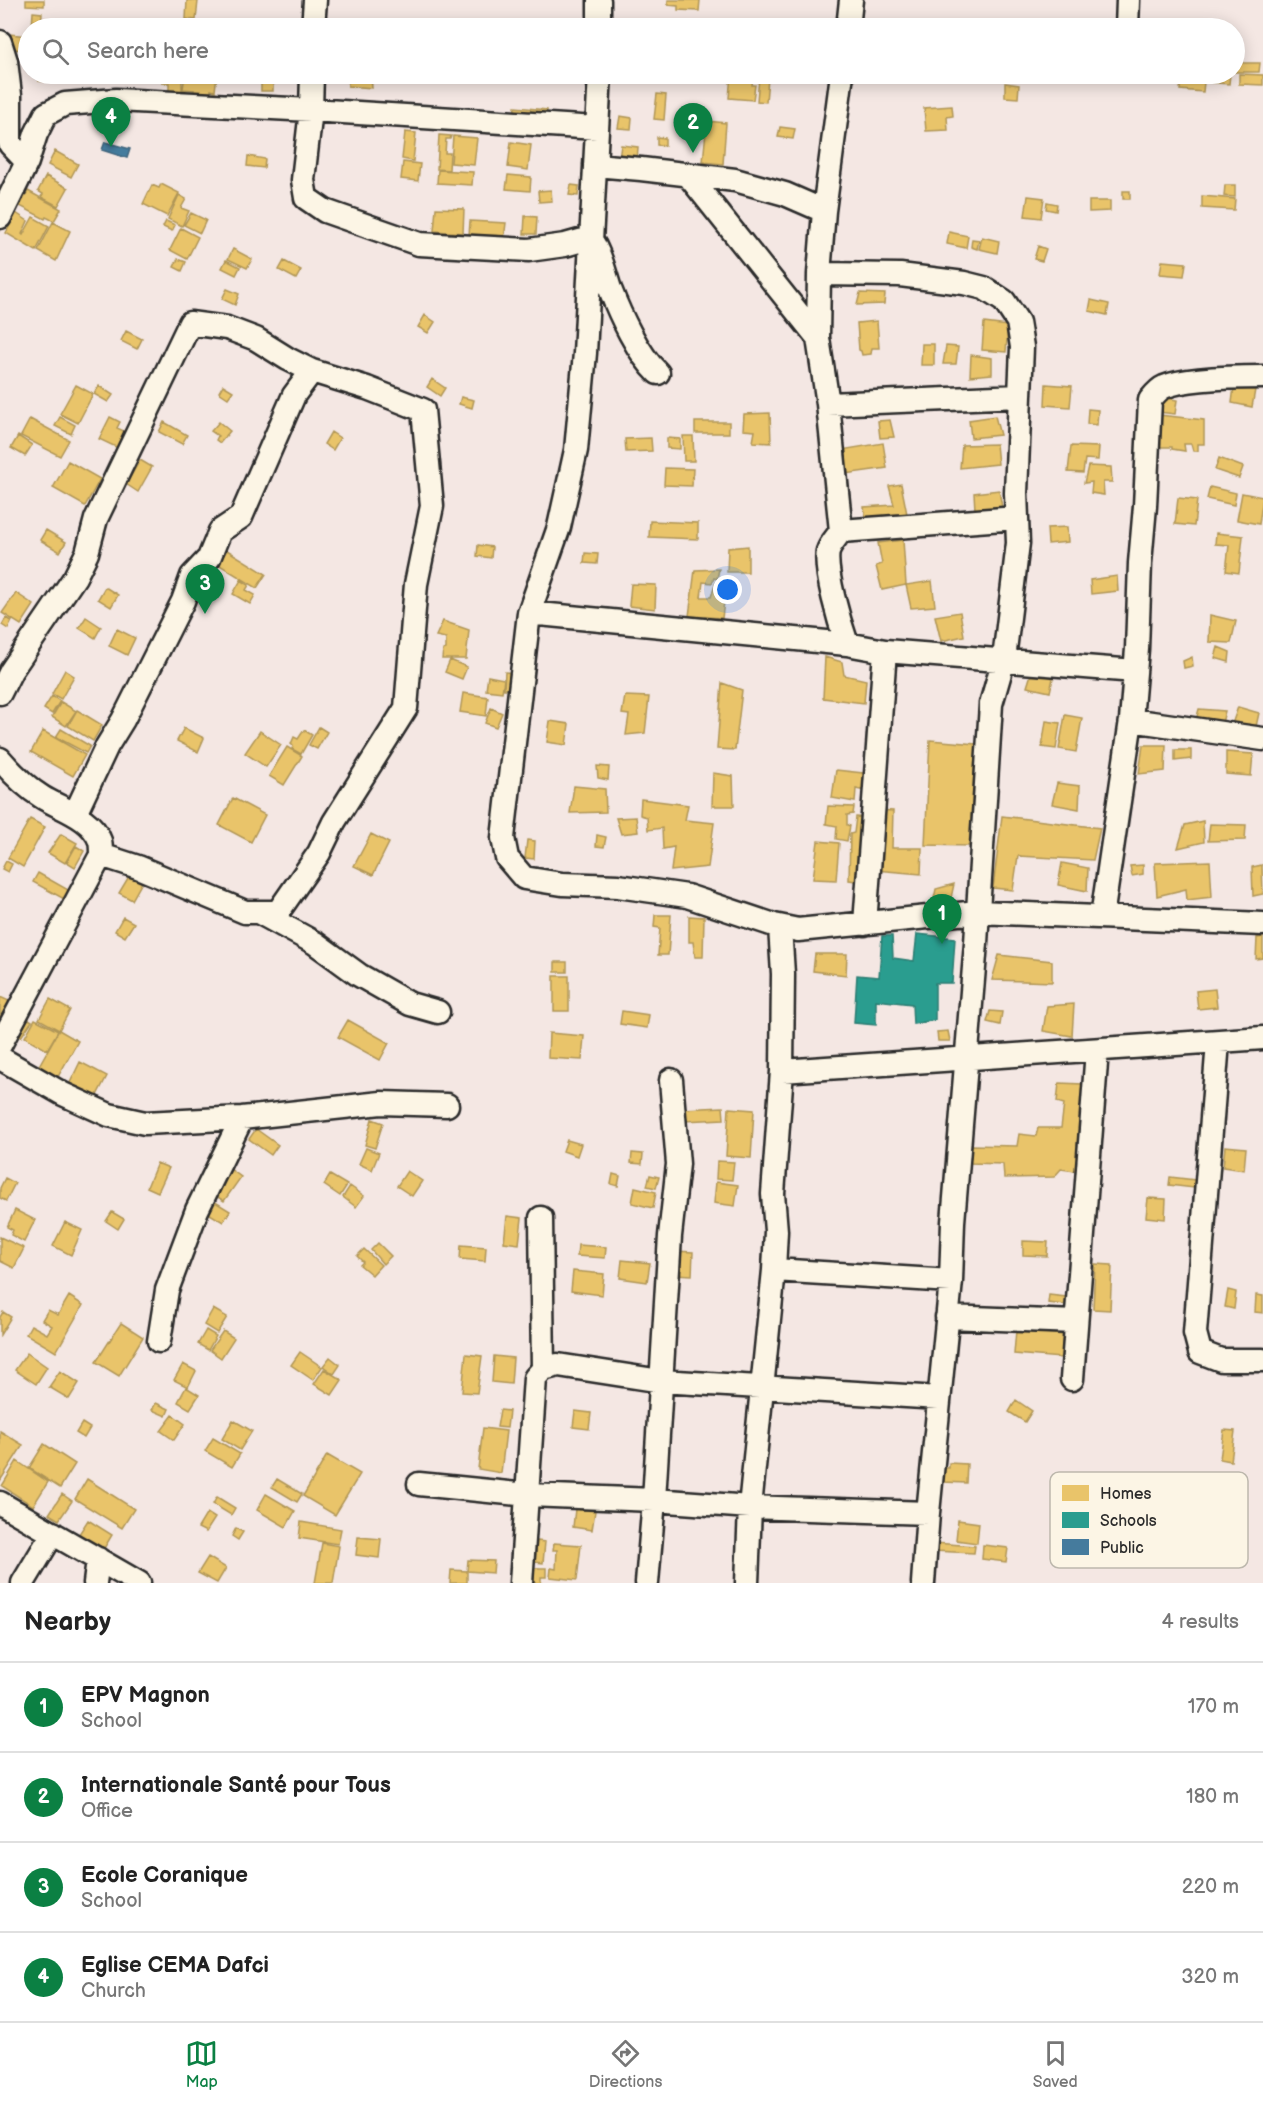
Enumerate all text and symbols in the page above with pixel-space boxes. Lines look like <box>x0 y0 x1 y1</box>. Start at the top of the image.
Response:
search box <box>18 18 1245 84</box>
icon: search <box>39 35 72 68</box>
text: Search here <box>87 38 209 65</box>
pin: 4 <box>92 98 130 147</box>
pin: 2 <box>674 104 712 153</box>
pin: 3 <box>186 564 224 614</box>
your location <box>713 575 742 604</box>
pin: 1 <box>922 894 962 944</box>
legend <box>1050 1472 1248 1568</box>
text: Homes <box>1100 1485 1152 1504</box>
text: Schools <box>1100 1512 1157 1531</box>
text: Public <box>1100 1539 1144 1558</box>
text: Nearby <box>24 1607 111 1638</box>
text: 4 results <box>1161 1610 1239 1634</box>
text: EPV Magnon <box>81 1682 210 1709</box>
text: 1 <box>39 1695 48 1719</box>
text: 170 m <box>1188 1695 1239 1719</box>
text: School <box>81 1709 142 1733</box>
text: Internationale Santé pour Tous <box>81 1772 391 1799</box>
text: 2 <box>38 1785 49 1809</box>
text: 180 m <box>1186 1785 1239 1809</box>
text: Office <box>81 1799 133 1823</box>
text: Ecole Coranique <box>81 1862 248 1889</box>
text: 3 <box>38 1875 49 1899</box>
text: 220 m <box>1182 1875 1239 1899</box>
text: School <box>81 1889 142 1913</box>
text: Eglise CEMA Dafci <box>81 1952 269 1979</box>
text: 4 <box>38 1965 49 1989</box>
text: 320 m <box>1181 1965 1239 1989</box>
text: Church <box>81 1979 146 2003</box>
tab: Map <box>185 2037 218 2092</box>
tab: Directions <box>589 2037 662 2092</box>
tab: Saved <box>1033 2037 1078 2092</box>

